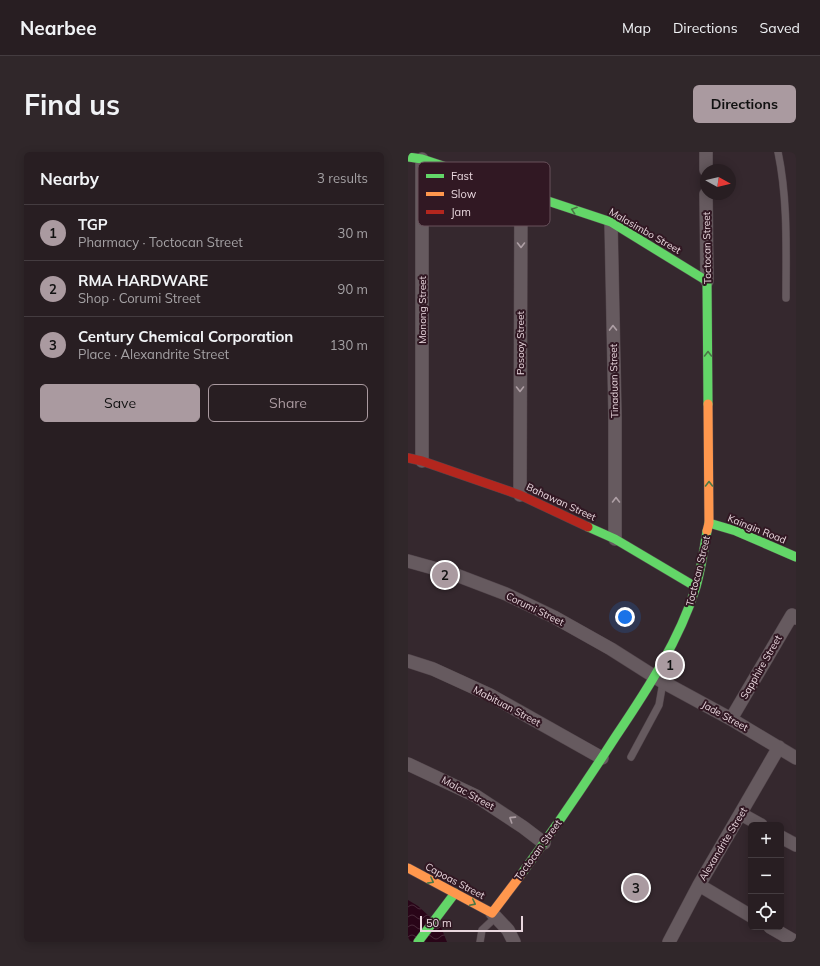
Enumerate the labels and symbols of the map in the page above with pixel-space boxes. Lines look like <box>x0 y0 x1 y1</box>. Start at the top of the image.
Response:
legend <box>418 162 550 226</box>
north arrow <box>700 164 736 200</box>
text: Fast <box>451 169 473 183</box>
text: Slow <box>451 187 477 201</box>
text: Jam <box>451 205 471 219</box>
street label: Malasimbo Street <box>607 205 684 257</box>
one-way arrow <box>570 206 577 214</box>
street label: Toctocan Street <box>700 211 714 284</box>
one-way arrow <box>516 242 525 248</box>
street label: Monong Street <box>416 275 429 344</box>
street label: Posooy Street <box>514 311 527 375</box>
one-way arrow <box>609 325 617 331</box>
street label: Tinaduan Street <box>607 343 621 418</box>
one-way arrow <box>704 351 712 357</box>
one-way arrow <box>516 386 524 392</box>
street label: Bahawan Street <box>524 480 598 524</box>
one-way arrow <box>705 481 713 487</box>
one-way arrow <box>612 497 620 503</box>
street label: Kaingin Road <box>726 511 788 547</box>
street label: Toctocan Street <box>683 534 713 608</box>
pin: 2 <box>432 560 458 590</box>
street label: Corumi Street <box>504 589 567 629</box>
your location <box>615 607 635 627</box>
street label: Sapphire Street <box>737 632 785 701</box>
pin: 1 <box>657 650 683 680</box>
street label: Mabituan Street <box>471 683 543 729</box>
street label: Jade Street <box>700 698 751 734</box>
street label: Malac Street <box>439 773 497 813</box>
street label: Alexandrite Street <box>696 804 750 883</box>
one-way arrow <box>509 817 516 824</box>
street label: Toctocan Street <box>512 817 565 883</box>
street label: Capoas Street <box>423 860 487 902</box>
pin: 3 <box>623 873 649 903</box>
one-way arrow <box>427 876 435 884</box>
one-way arrow <box>469 898 476 906</box>
scale bar <box>420 914 523 933</box>

